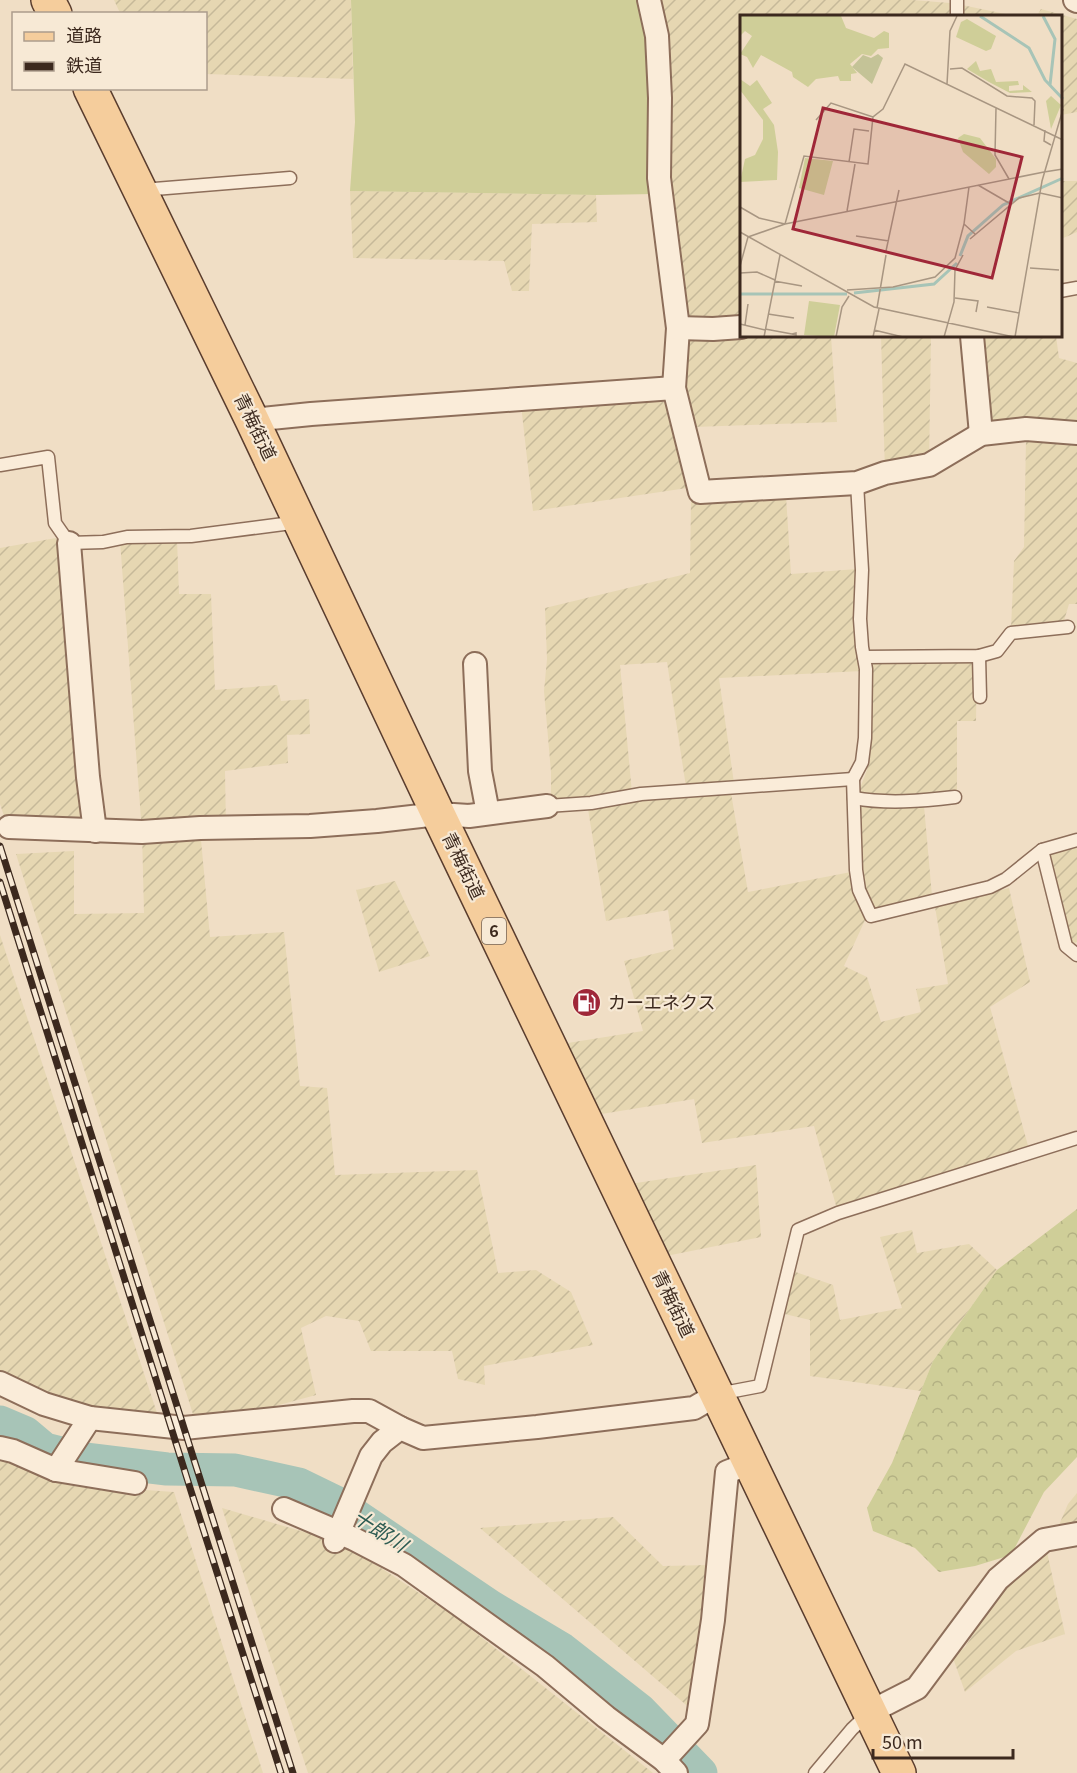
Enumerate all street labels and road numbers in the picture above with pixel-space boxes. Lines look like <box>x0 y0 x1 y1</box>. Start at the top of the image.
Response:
street label: 青梅街道 <box>229 388 284 464</box>
street label: 青梅街道 <box>437 827 492 903</box>
road number: 6 <box>482 918 506 944</box>
street label: 青梅街道 <box>647 1265 702 1341</box>

